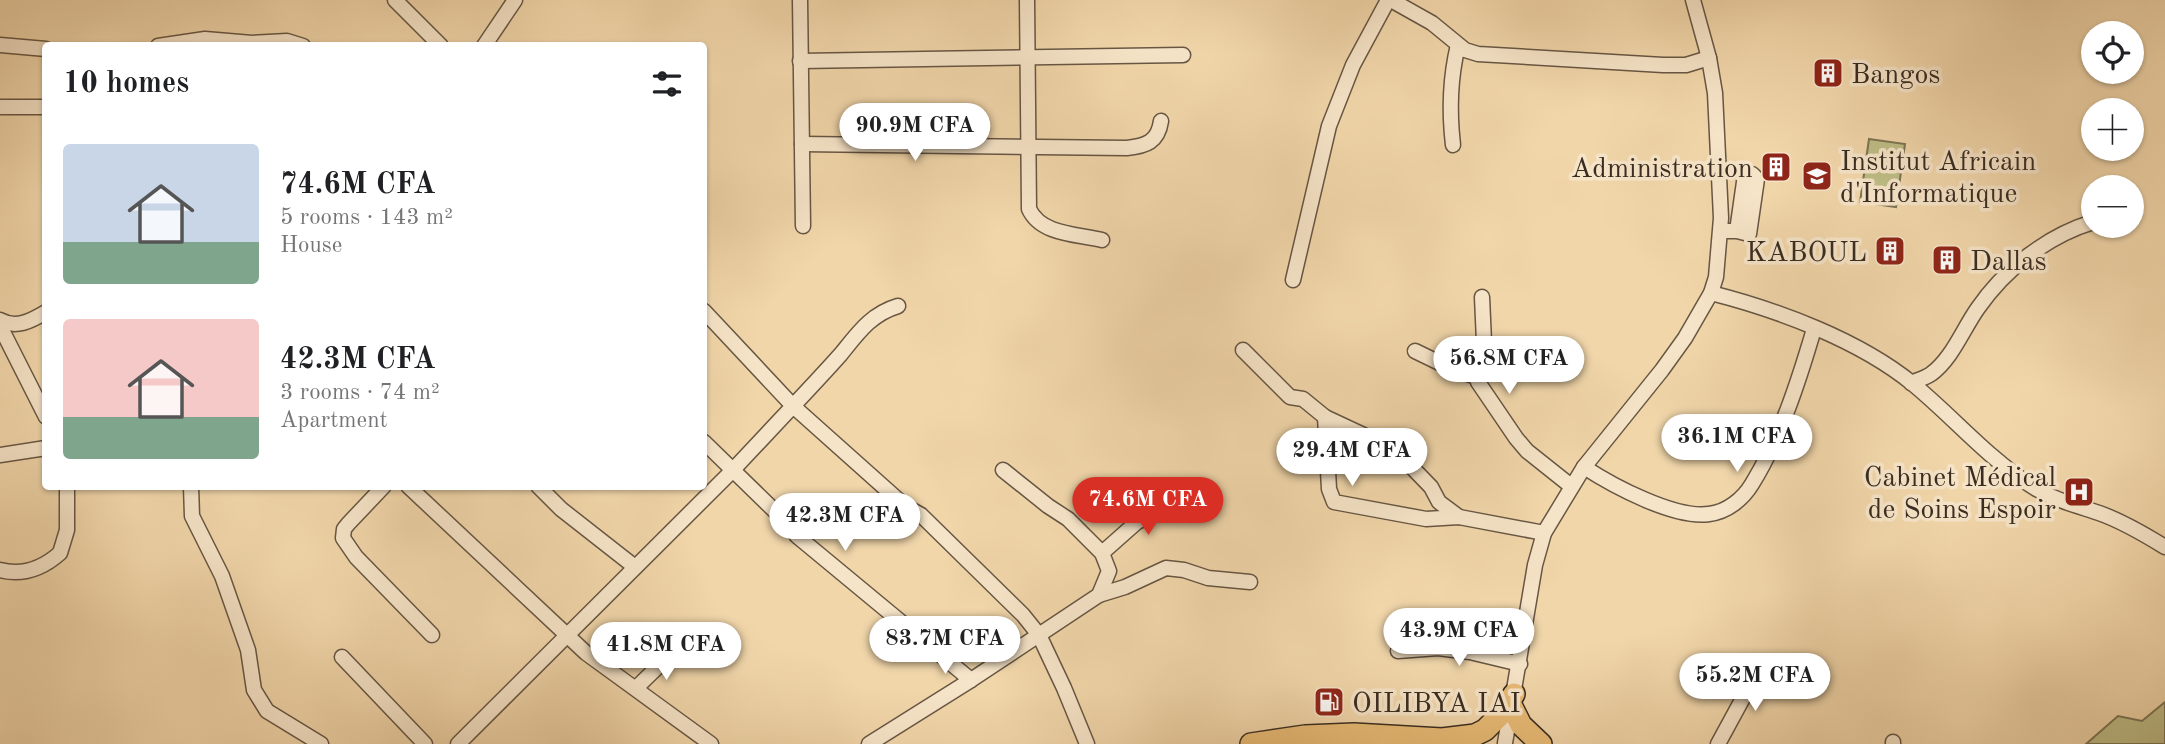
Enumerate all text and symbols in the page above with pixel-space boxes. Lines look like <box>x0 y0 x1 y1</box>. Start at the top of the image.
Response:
map controls <box>2081 21 2144 238</box>
button: locate <box>2081 21 2144 84</box>
building icon: Bangos <box>1811 56 1845 90</box>
place label: Bangos <box>1851 62 1940 90</box>
icon: filters <box>648 65 686 103</box>
text: 10 homes <box>63 69 189 99</box>
button: + <box>2081 98 2144 161</box>
pin: 90.9M CFA <box>835 104 995 163</box>
text: 90.9M CFA <box>855 114 975 137</box>
place label: Institut Africain d'Informatique <box>1840 149 2036 209</box>
building icon: Administration <box>1759 150 1793 184</box>
place label: Administration <box>1571 156 1753 184</box>
school or university icon: Institut Africain d'Informatique <box>1800 159 1834 193</box>
text: 74.6M CFA <box>280 170 436 200</box>
icon: home <box>119 172 203 256</box>
button: − <box>2081 175 2144 238</box>
text: 5 rooms · 143 m² <box>280 206 453 229</box>
text: House <box>280 234 342 257</box>
building icon: KABOUL <box>1873 234 1907 268</box>
place label: KABOUL <box>1746 240 1867 268</box>
building icon: Dallas <box>1930 243 1964 277</box>
place label: Dallas <box>1970 249 2047 277</box>
pin: 56.8M CFA <box>1429 336 1589 396</box>
text: 42.3M CFA <box>280 345 436 375</box>
icon: home <box>119 347 203 431</box>
text: 56.8M CFA <box>1449 347 1569 370</box>
text: 3 rooms · 74 m² <box>280 381 440 404</box>
text: Apartment <box>280 409 388 432</box>
pin: 36.1M CFA <box>1657 414 1817 474</box>
text: 36.1M CFA <box>1677 425 1797 448</box>
pin: 29.4M CFA <box>1272 428 1432 488</box>
text: 29.4M CFA <box>1292 439 1412 462</box>
place label: Cabinet Médical de Soins Espoir <box>1864 465 2056 525</box>
hospital icon: Cabinet Médical de Soins Espoir <box>2062 475 2096 509</box>
pin: 74.6M CFA <box>1068 477 1228 537</box>
text: 74.6M CFA <box>1088 488 1208 511</box>
pin: 42.3M CFA <box>765 494 925 553</box>
text: 42.3M CFA <box>785 504 905 527</box>
pin: 43.9M CFA <box>1379 608 1539 668</box>
pin: 83.7M CFA <box>865 616 1025 676</box>
text: 43.9M CFA <box>1399 619 1519 642</box>
pin: 41.8M CFA <box>586 622 746 682</box>
text: 83.7M CFA <box>885 627 1005 650</box>
text: 41.8M CFA <box>606 633 726 656</box>
pin: 55.2M CFA <box>1675 654 1835 713</box>
text: 55.2M CFA <box>1695 664 1815 687</box>
fuel station icon: OILIBYA IAI <box>1312 685 1346 719</box>
place label: OILIBYA IAI <box>1352 691 1521 719</box>

